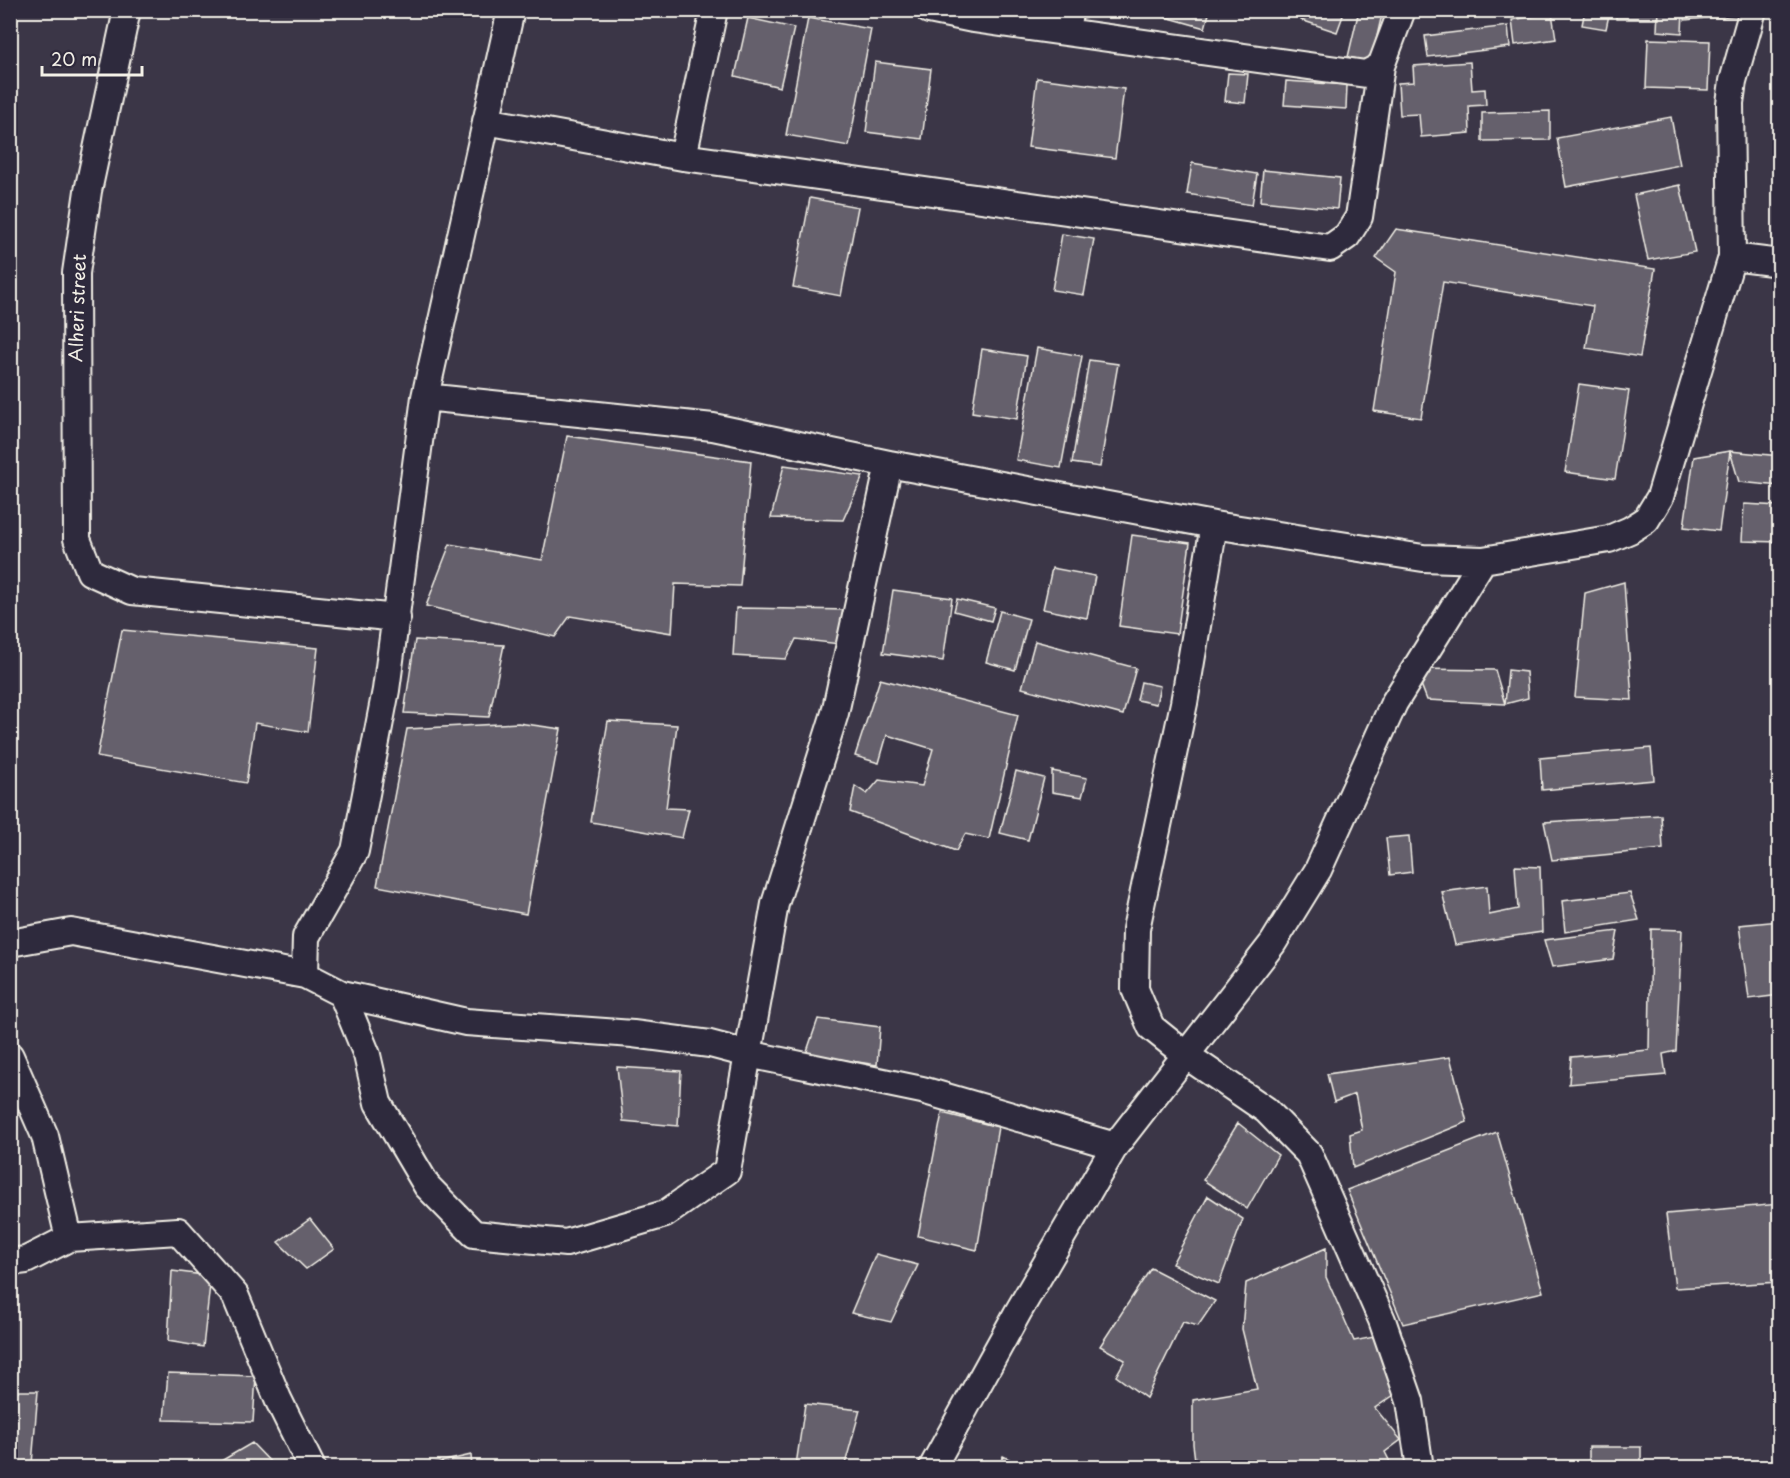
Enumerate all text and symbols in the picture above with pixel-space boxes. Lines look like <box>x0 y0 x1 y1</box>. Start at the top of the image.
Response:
scale bar <box>42 39 142 77</box>
text: 20 m <box>51 45 97 72</box>
street label: Alheri street <box>61 253 92 363</box>

